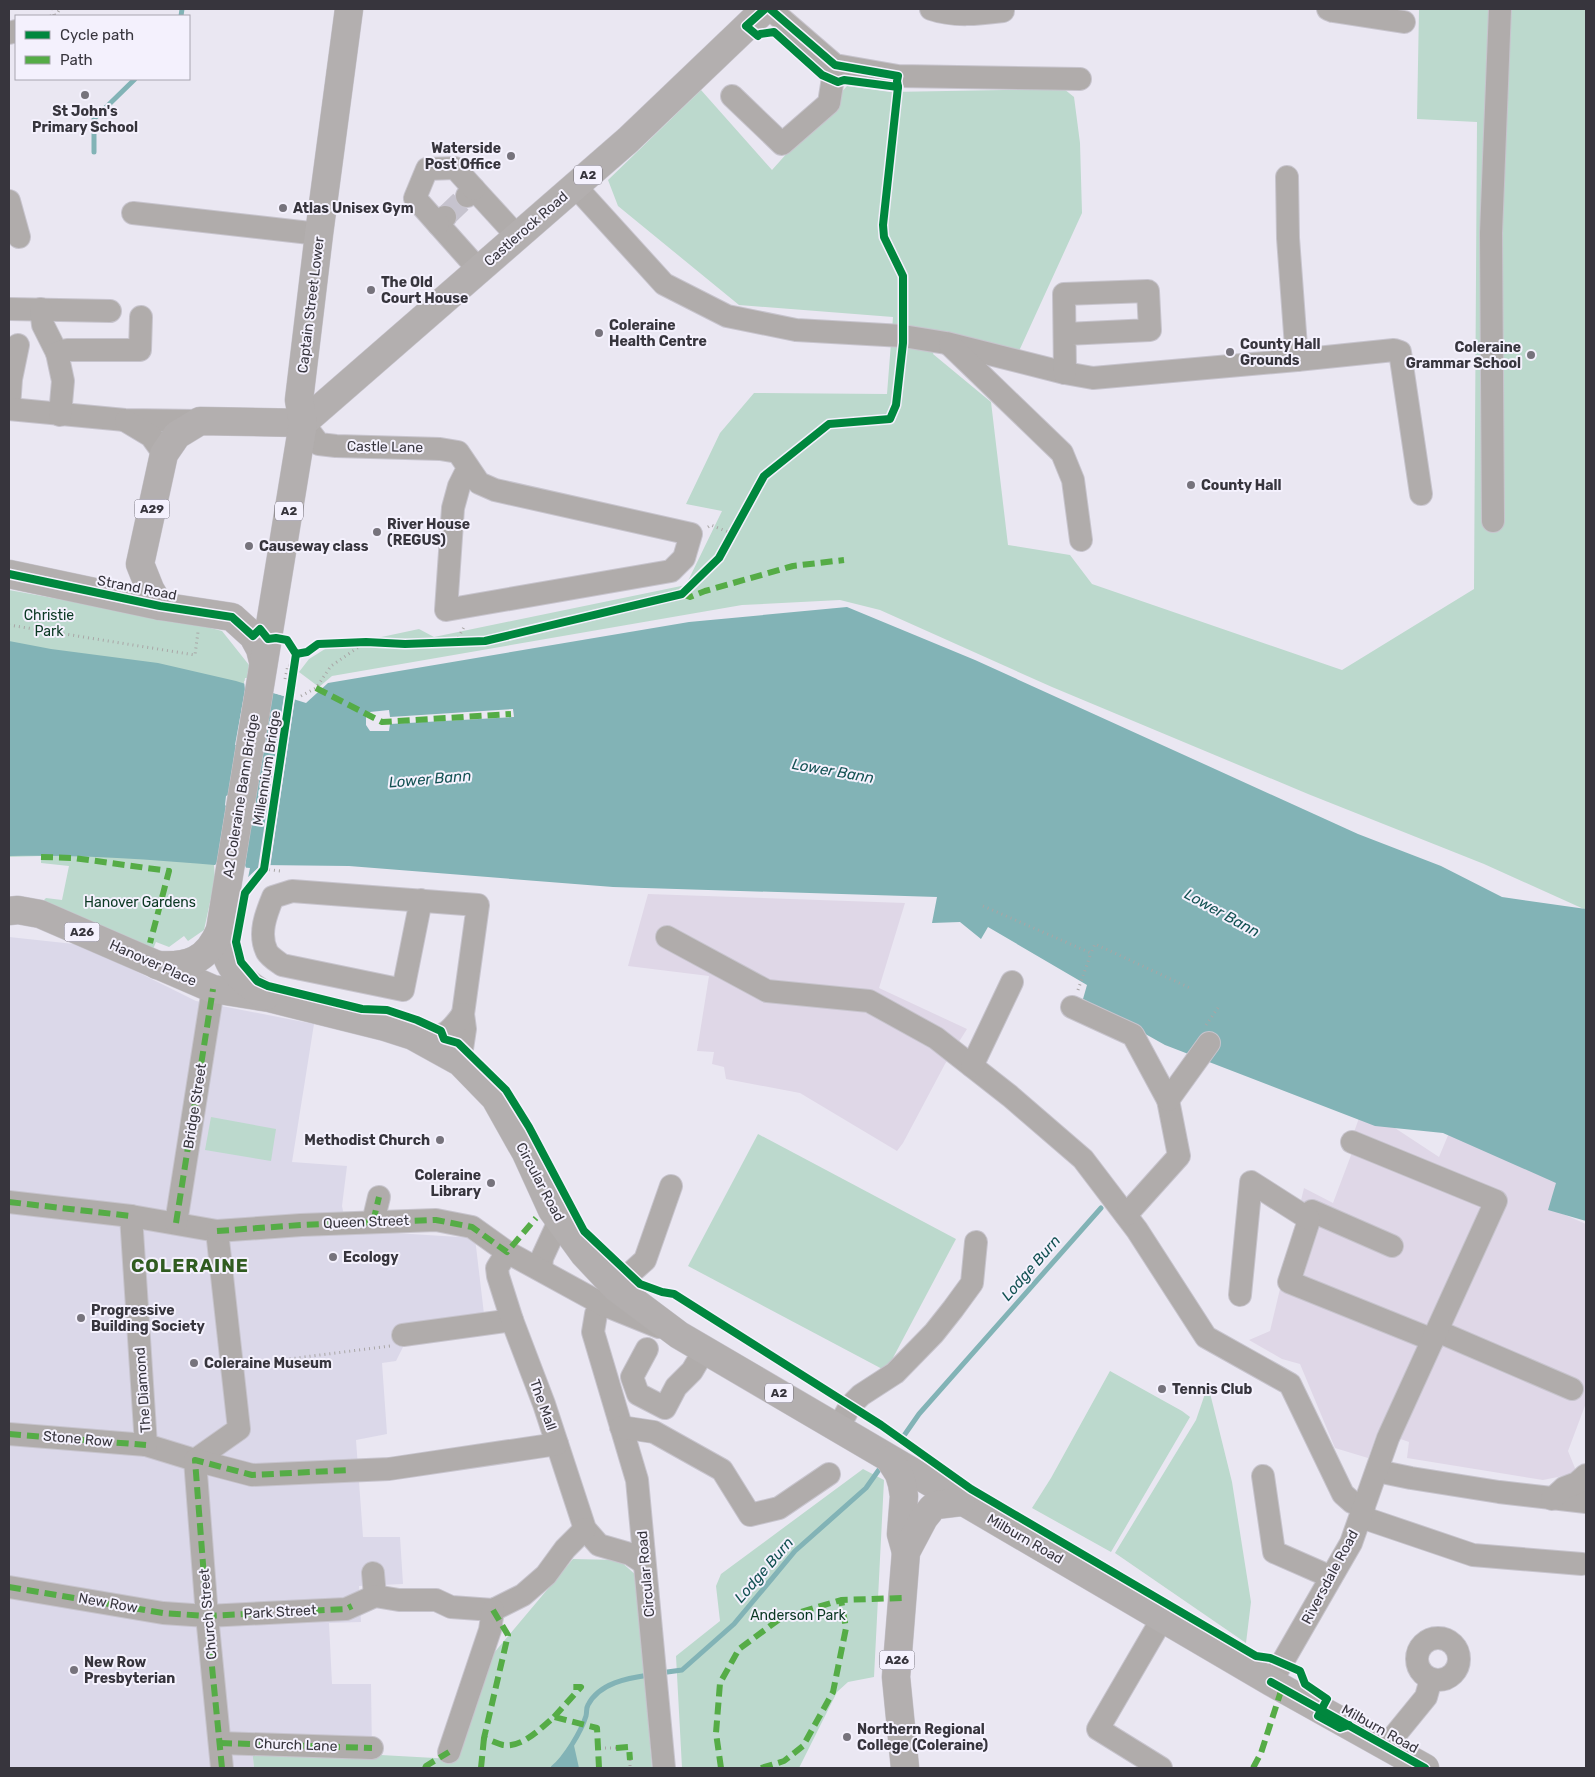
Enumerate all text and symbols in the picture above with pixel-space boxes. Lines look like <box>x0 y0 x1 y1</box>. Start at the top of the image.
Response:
legend <box>15 15 190 80</box>
text: Cycle path <box>60 26 134 44</box>
text: Path <box>60 51 93 69</box>
marker: St John's Primary School <box>79 89 91 101</box>
place label: St John's Primary School <box>32 103 138 136</box>
place label: Waterside Post Office <box>425 140 501 173</box>
marker: Waterside Post Office <box>505 150 517 162</box>
road number: A2 <box>574 166 602 184</box>
street label: Castlerock Road <box>481 188 571 270</box>
place label: Atlas Unisex Gym <box>293 200 414 217</box>
marker: Atlas Unisex Gym <box>277 202 289 214</box>
street label: Captain Street Lower <box>294 235 328 374</box>
place label: The Old Court House <box>381 274 468 307</box>
marker: The Old Court House <box>365 284 377 296</box>
place label: Coleraine Health Centre <box>609 317 707 350</box>
marker: Coleraine Health Centre <box>593 327 605 339</box>
place label: County Hall Grounds <box>1240 336 1321 369</box>
place label: Coleraine Grammar School <box>1406 339 1521 372</box>
marker: County Hall Grounds <box>1224 346 1236 358</box>
marker: Coleraine Grammar School <box>1525 349 1537 361</box>
street label: Castle Lane <box>347 438 423 456</box>
place label: County Hall <box>1201 477 1282 494</box>
marker: County Hall <box>1185 479 1197 491</box>
road number: A29 <box>134 499 170 518</box>
road number: A2 <box>275 502 303 520</box>
place label: River House (REGUS) <box>387 516 470 549</box>
marker: River House (REGUS) <box>371 526 383 538</box>
place label: Causeway class <box>259 538 369 555</box>
marker: Causeway class <box>243 540 255 552</box>
street label: Strand Road <box>96 572 178 604</box>
park label: Christie Park <box>24 607 74 640</box>
street label: Millennium Bridge <box>249 709 285 827</box>
street label: A2 Coleraine Bann Bridge <box>220 713 262 879</box>
water label: Lower Bann <box>791 755 875 787</box>
water label: Lower Bann <box>388 766 472 792</box>
water label: Lower Bann <box>1181 885 1263 941</box>
park label: Hanover Gardens <box>84 894 196 911</box>
road number: A26 <box>64 922 100 942</box>
street label: Hanover Place <box>107 936 199 990</box>
street label: Bridge Street <box>180 1061 210 1150</box>
place label: Methodist Church <box>304 1132 430 1149</box>
marker: Methodist Church <box>434 1134 446 1146</box>
street label: Circular Road <box>512 1140 568 1224</box>
place label: Coleraine Library <box>414 1167 482 1200</box>
marker: Coleraine Library <box>485 1177 497 1189</box>
street label: Queen Street <box>323 1212 410 1232</box>
water label: Lodge Burn <box>998 1232 1064 1304</box>
place label: Ecology <box>343 1249 399 1266</box>
marker: Ecology <box>327 1251 339 1263</box>
district label: COLERAINE <box>131 1254 249 1277</box>
place label: Progressive Building Society <box>91 1302 205 1335</box>
marker: Progressive Building Society <box>75 1312 87 1324</box>
street label: The Diamond <box>132 1347 154 1433</box>
place label: Coleraine Museum <box>204 1355 332 1372</box>
marker: Coleraine Museum <box>188 1357 200 1369</box>
street label: The Mall <box>526 1377 560 1433</box>
place label: Tennis Club <box>1172 1381 1252 1398</box>
marker: Tennis Club <box>1156 1383 1168 1395</box>
road number: A2 <box>765 1384 793 1402</box>
street label: Stone Row <box>42 1427 114 1451</box>
street label: Milburn Road <box>984 1510 1066 1568</box>
street label: Riversdale Road <box>1298 1527 1362 1627</box>
street label: Circular Road <box>634 1530 658 1618</box>
water label: Lodge Burn <box>731 1534 797 1606</box>
street label: Church Street <box>195 1567 220 1660</box>
street label: New Row <box>77 1589 139 1617</box>
street label: Park Street <box>243 1602 317 1622</box>
park label: Anderson Park <box>750 1607 847 1624</box>
road number: A26 <box>880 1650 914 1670</box>
place label: New Row Presbyterian <box>84 1654 175 1687</box>
marker: New Row Presbyterian <box>68 1664 80 1676</box>
street label: Milburn Road <box>1339 1701 1421 1757</box>
place label: Northern Regional College (Coleraine) <box>857 1721 988 1754</box>
marker: Northern Regional College (Coleraine) <box>841 1731 853 1743</box>
street label: Church Lane <box>254 1735 338 1755</box>

